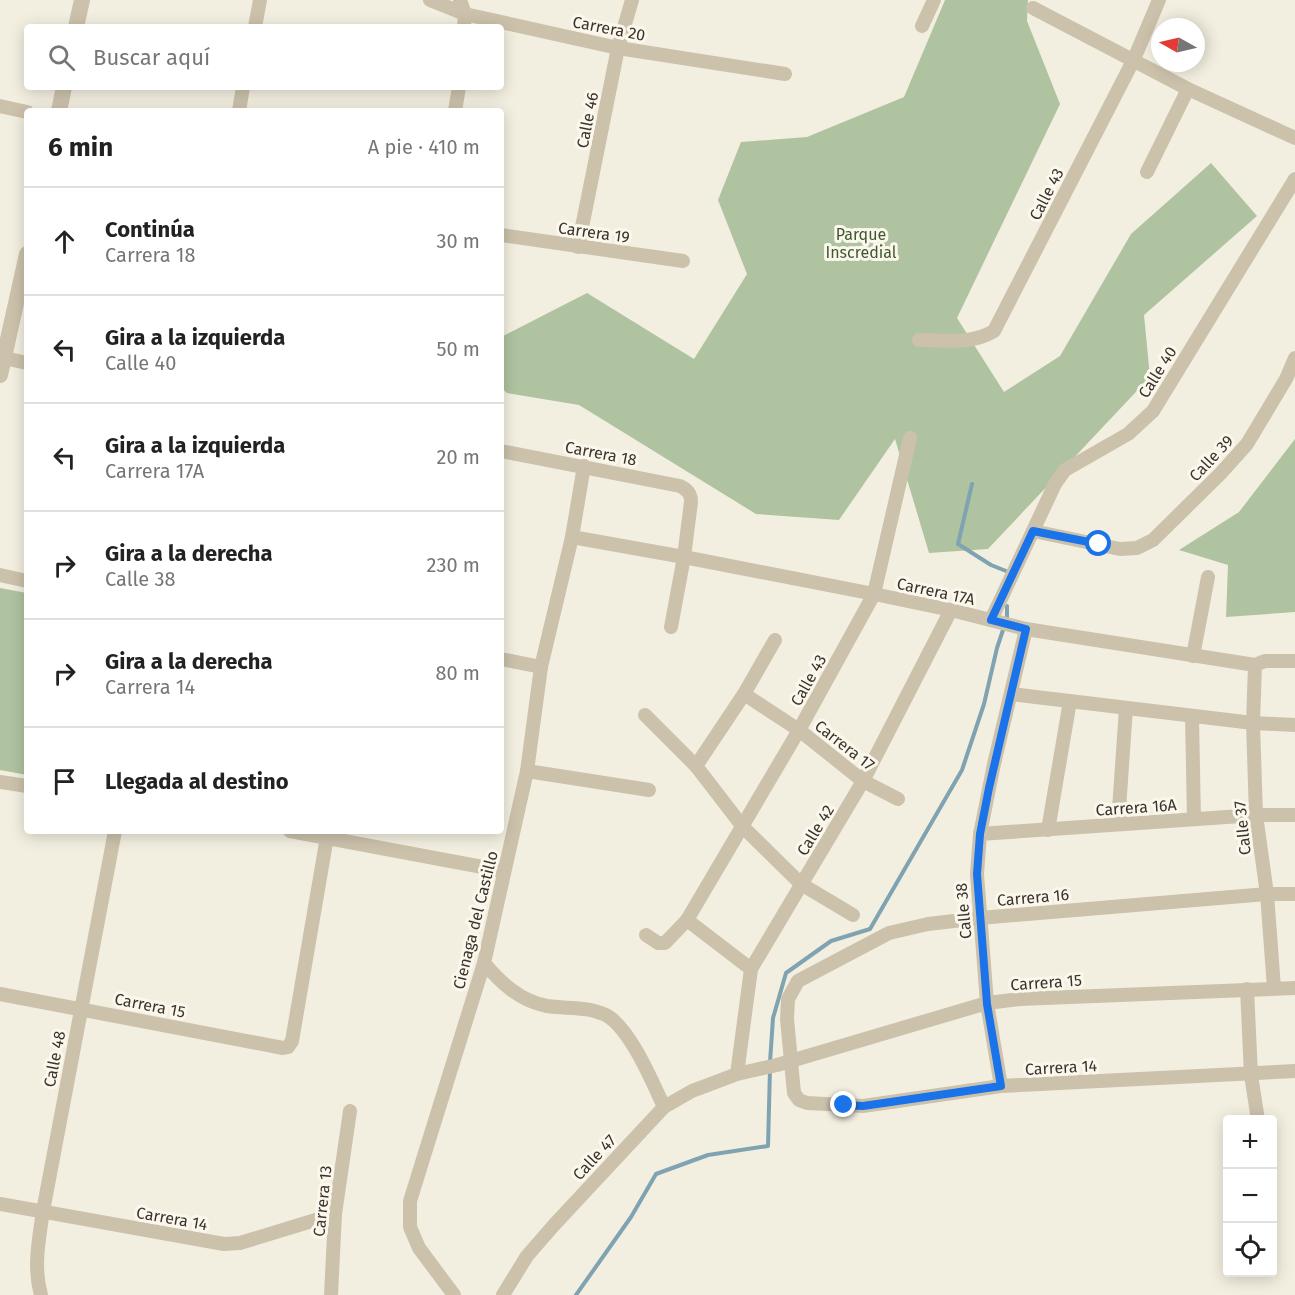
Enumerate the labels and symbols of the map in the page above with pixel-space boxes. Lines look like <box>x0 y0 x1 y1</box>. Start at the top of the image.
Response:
street label: Carrera 20 <box>571 12 647 45</box>
north arrow <box>1151 18 1205 72</box>
street label: Calle 46 <box>573 90 602 150</box>
street label: Calle 43 <box>1025 165 1068 223</box>
street label: Carrera 19 <box>557 218 631 247</box>
park label: Parque Inscredial <box>826 225 897 262</box>
street label: Calle 40 <box>1134 343 1181 401</box>
street label: Calle 39 <box>1185 431 1237 485</box>
street label: Carrera 18 <box>564 437 638 470</box>
route start <box>1085 530 1111 556</box>
street label: Carrera 17A <box>895 574 977 609</box>
street label: Calle 43 <box>787 651 830 709</box>
street label: Carrera 17 <box>811 716 878 775</box>
street label: Carrera 16A <box>1095 795 1178 820</box>
street label: Calle 37 <box>1230 800 1255 856</box>
street label: Calle 42 <box>793 801 838 859</box>
street label: Cienaga del Castillo <box>449 849 502 991</box>
street label: Calle 38 <box>952 882 975 940</box>
street label: Carrera 16 <box>996 885 1070 910</box>
street label: Carrera 15 <box>1010 971 1082 994</box>
street label: Carrera 15 <box>113 989 187 1022</box>
street label: Calle 48 <box>40 1029 69 1089</box>
street label: Carrera 14 <box>1025 1056 1098 1079</box>
route end <box>830 1091 856 1117</box>
street label: Calle 47 <box>569 1131 620 1184</box>
street label: Carrera 13 <box>309 1164 336 1238</box>
street label: Carrera 14 <box>135 1203 210 1234</box>

